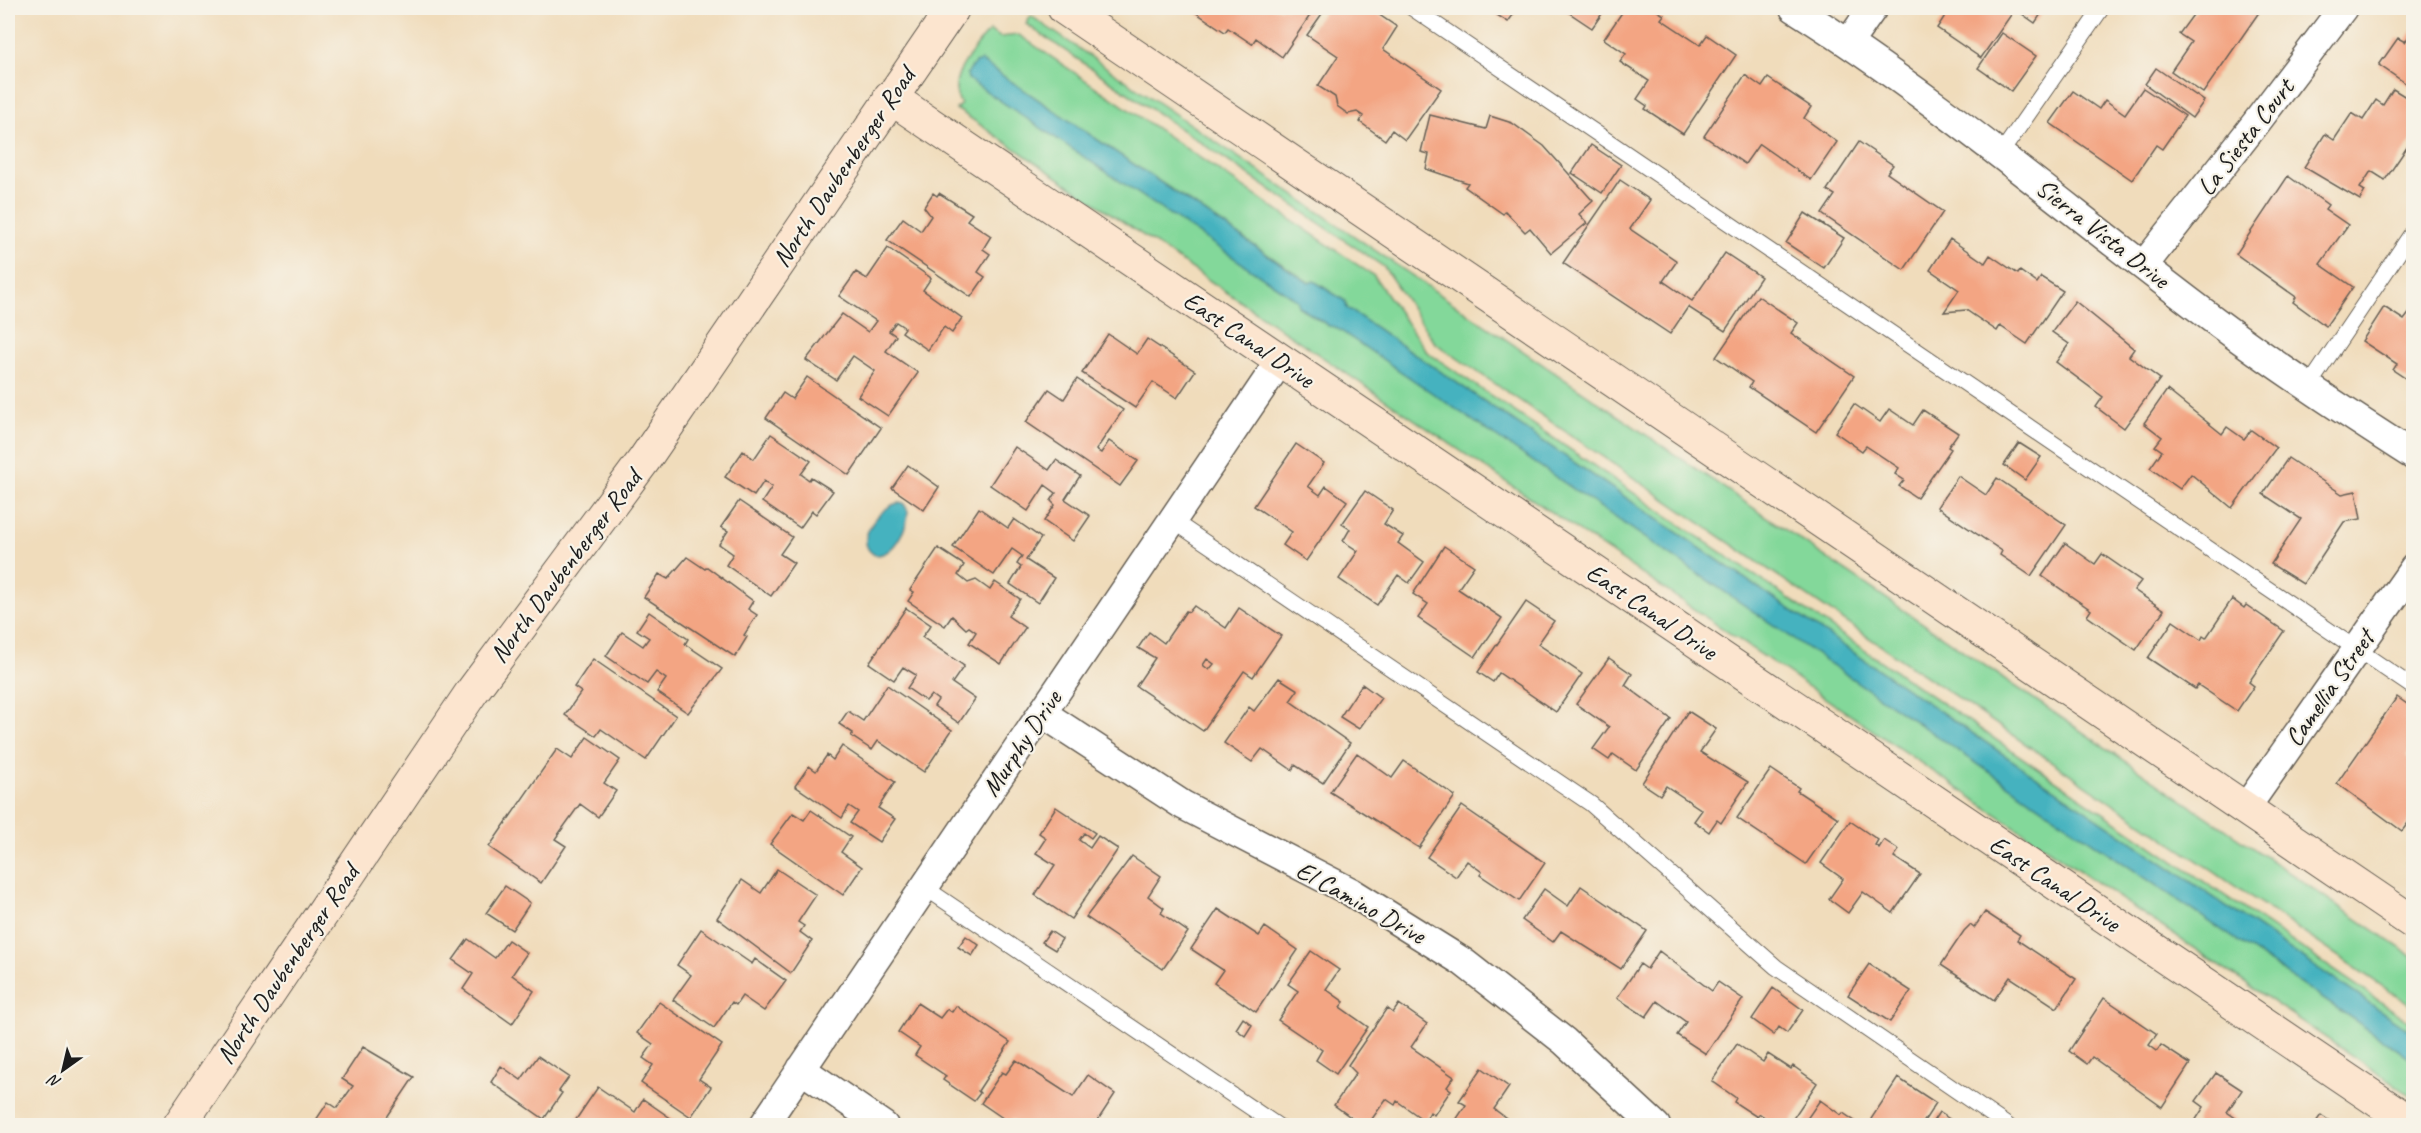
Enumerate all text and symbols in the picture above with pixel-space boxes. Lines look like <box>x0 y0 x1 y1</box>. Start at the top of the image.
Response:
street label: North Daubenberger Road <box>764 58 924 273</box>
street label: La Siesta Court <box>2190 71 2303 202</box>
street label: Sierra Vista Drive <box>2029 171 2178 297</box>
street label: East Canal Drive <box>1177 284 1322 396</box>
street label: North Daubenberger Road <box>482 460 651 669</box>
street label: East Canal Drive <box>1580 556 1725 668</box>
street label: Camellia Street <box>2277 621 2383 753</box>
street label: Murphy Drive <box>974 683 1070 802</box>
street label: East Canal Drive <box>1983 828 2128 940</box>
street label: El Camino Drive <box>1290 853 1433 952</box>
street label: North Daubenberger Road <box>208 855 368 1070</box>
north arrow <box>33 1040 93 1100</box>
text: N <box>43 1069 65 1093</box>

